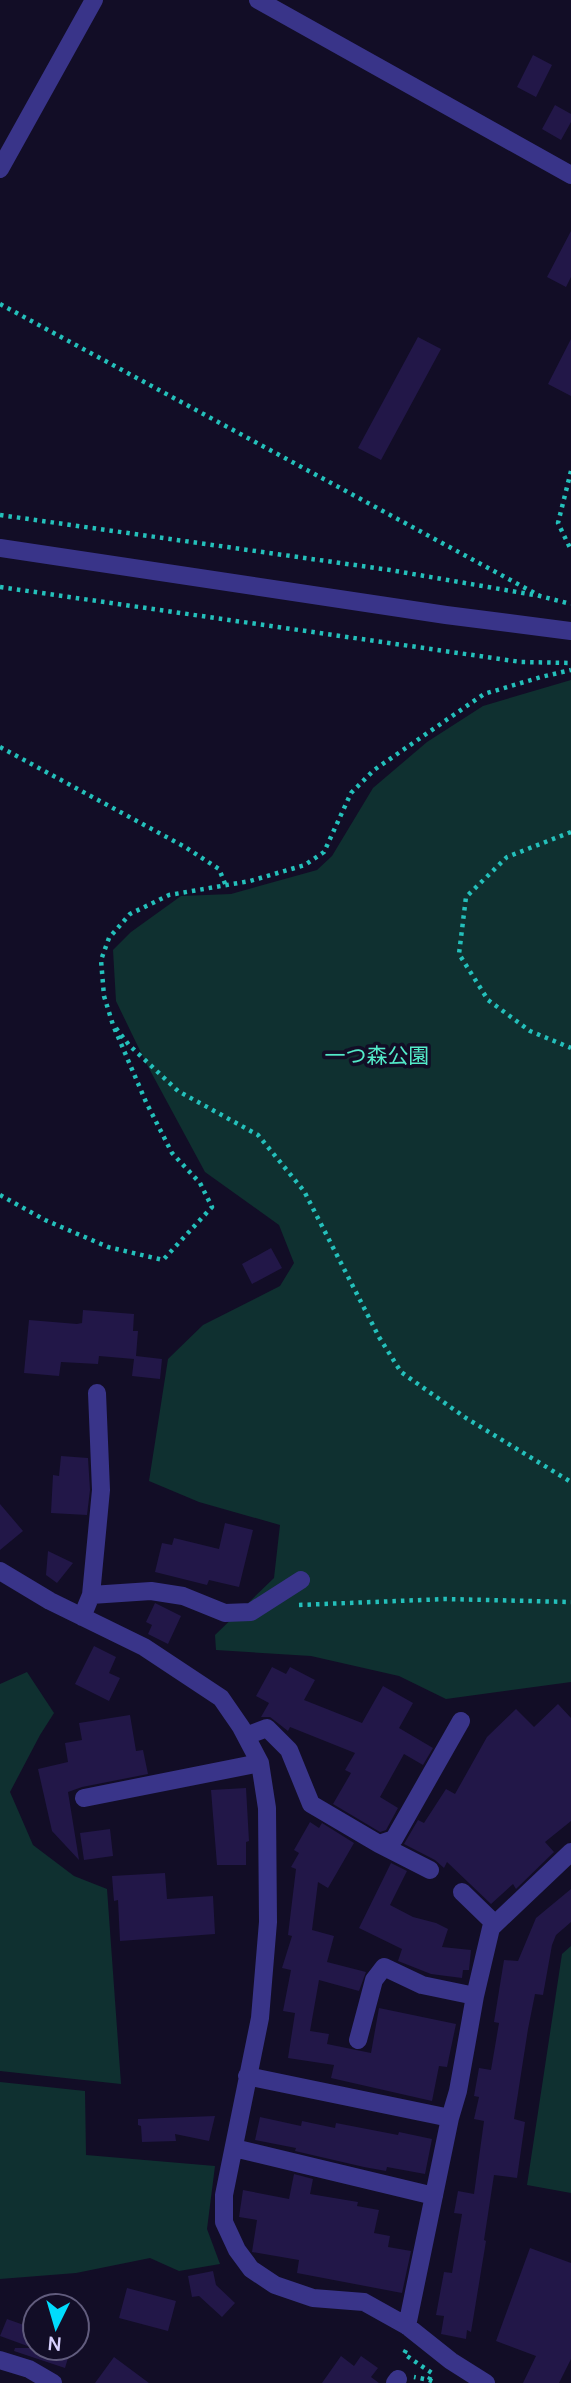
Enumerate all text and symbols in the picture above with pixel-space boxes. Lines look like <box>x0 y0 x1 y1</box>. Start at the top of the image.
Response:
park label: 一つ森公園 <box>325 1041 430 1069</box>
north arrow <box>21 2292 91 2362</box>
text: N <box>47 2330 62 2357</box>

